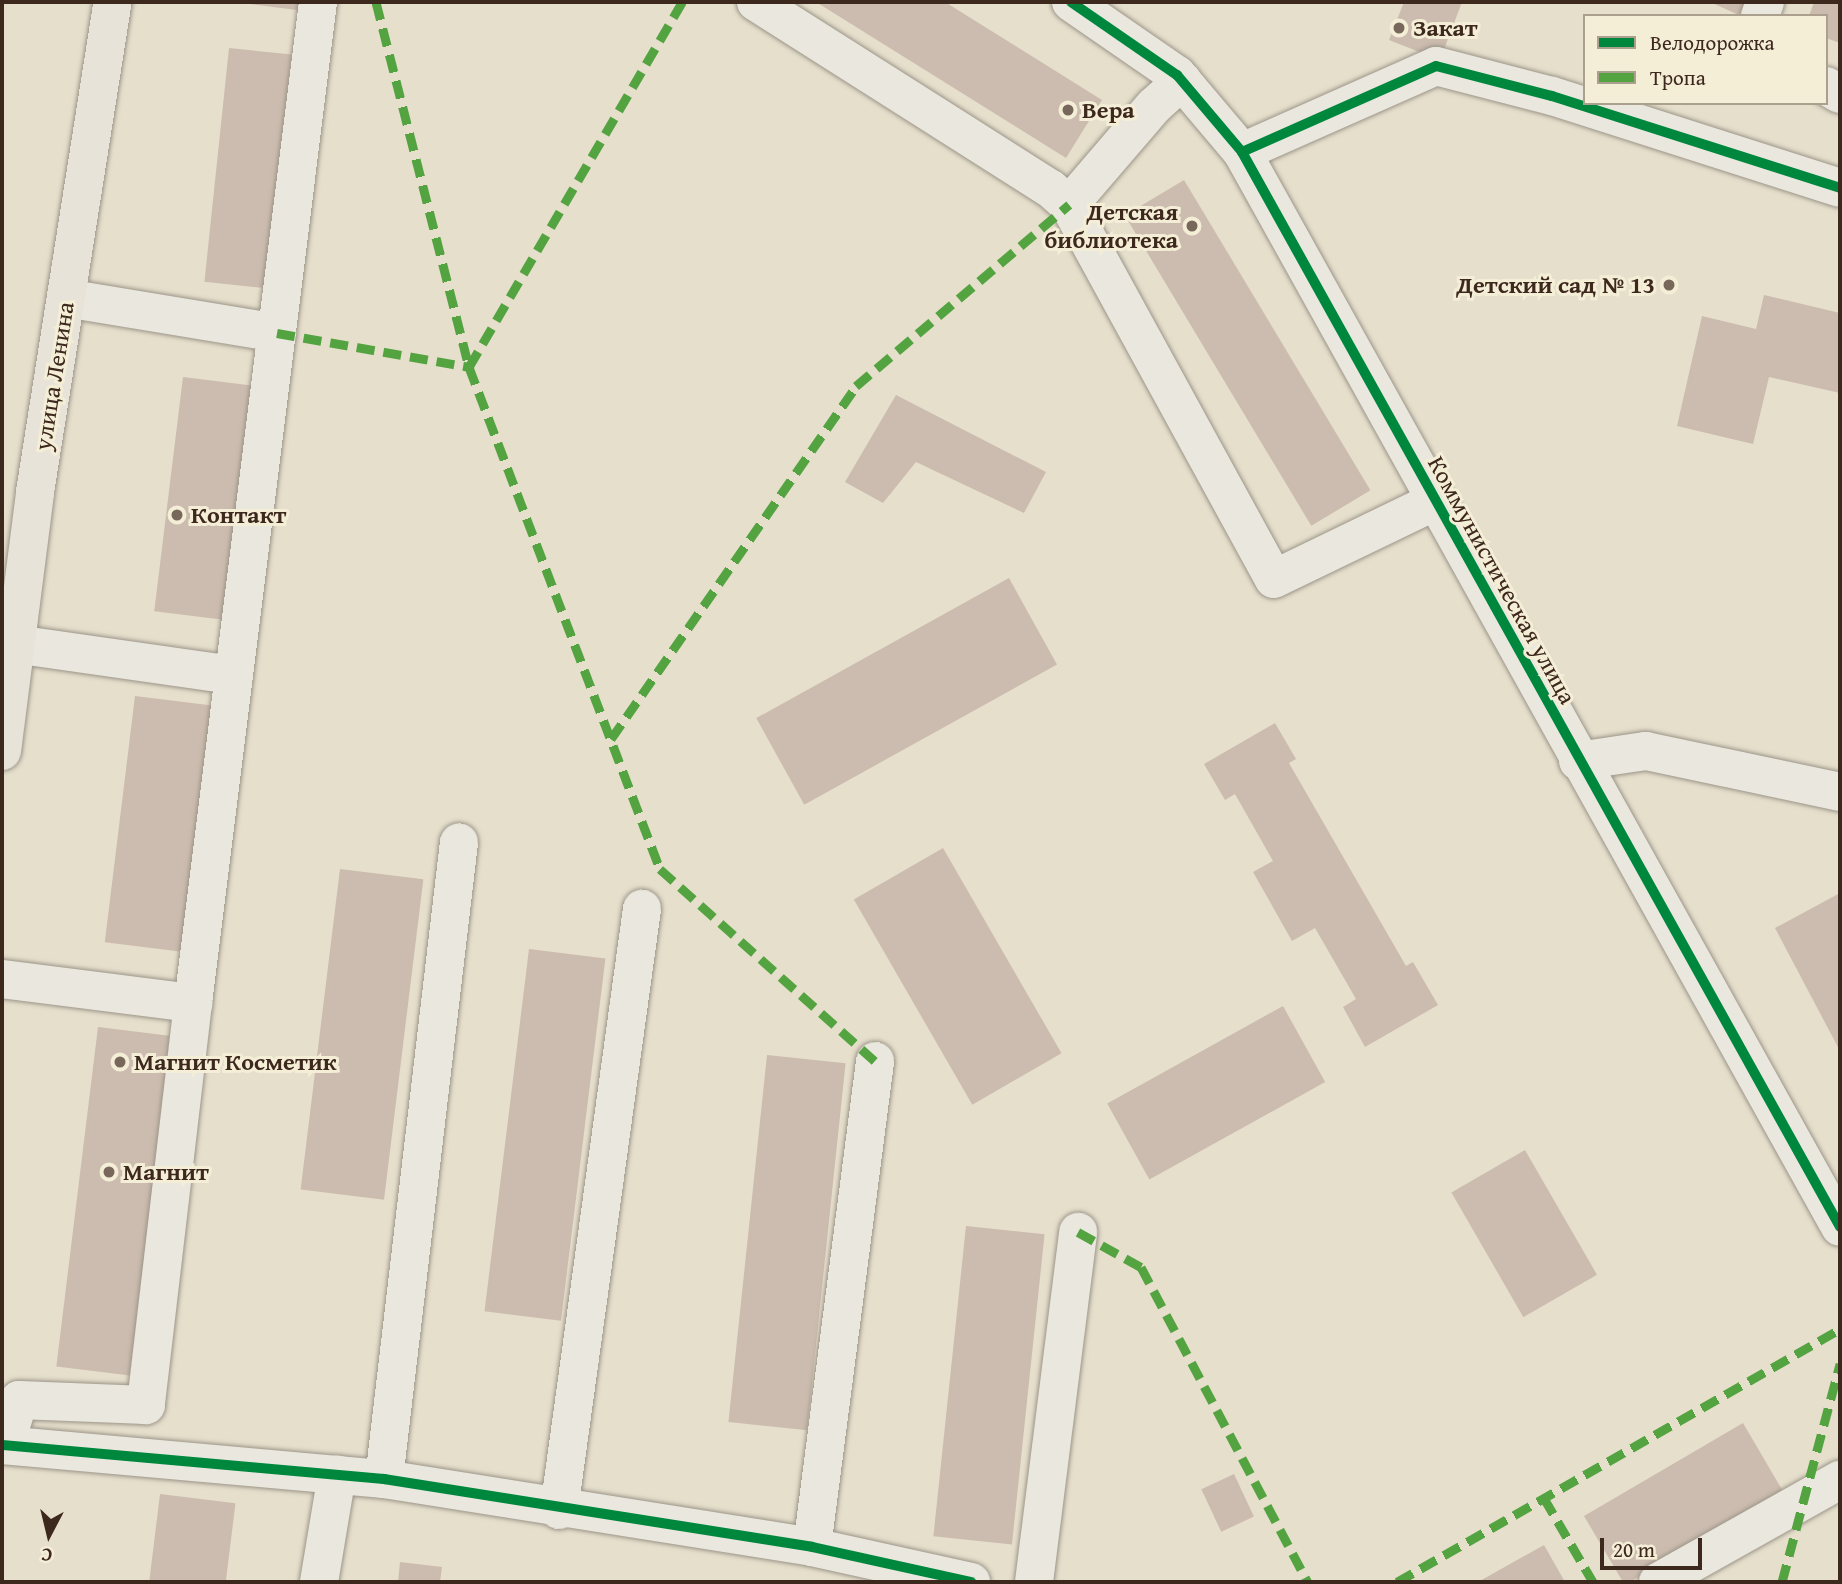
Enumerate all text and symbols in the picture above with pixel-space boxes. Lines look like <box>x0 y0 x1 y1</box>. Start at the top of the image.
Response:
place label: Закат <box>1413 14 1478 42</box>
legend <box>1583 14 1828 105</box>
marker: Закат <box>1391 20 1407 36</box>
text: Велодорожка <box>1650 27 1775 58</box>
text: Тропа <box>1650 62 1706 93</box>
place label: Вера <box>1082 96 1135 124</box>
marker: Вера <box>1060 102 1076 118</box>
place label: Детская библиотека <box>1044 198 1178 254</box>
marker: Детская библиотека <box>1184 218 1200 234</box>
place label: Детский сад № 13 <box>1456 271 1655 299</box>
marker: Детский сад № 13 <box>1661 277 1677 293</box>
street label: улица Ленина <box>28 300 80 452</box>
street label: Коммунистическая улица <box>1422 451 1582 709</box>
place label: Контакт <box>191 501 286 529</box>
marker: Контакт <box>169 507 185 523</box>
place label: Магнит Косметик <box>134 1048 337 1076</box>
marker: Магнит Косметик <box>112 1054 128 1070</box>
place label: Магнит <box>123 1158 209 1186</box>
marker: Магнит <box>101 1164 117 1180</box>
north arrow <box>14 1500 84 1570</box>
scale bar <box>1604 1524 1706 1568</box>
text: 20 m <box>1613 1534 1655 1565</box>
text: С <box>39 1541 53 1570</box>

